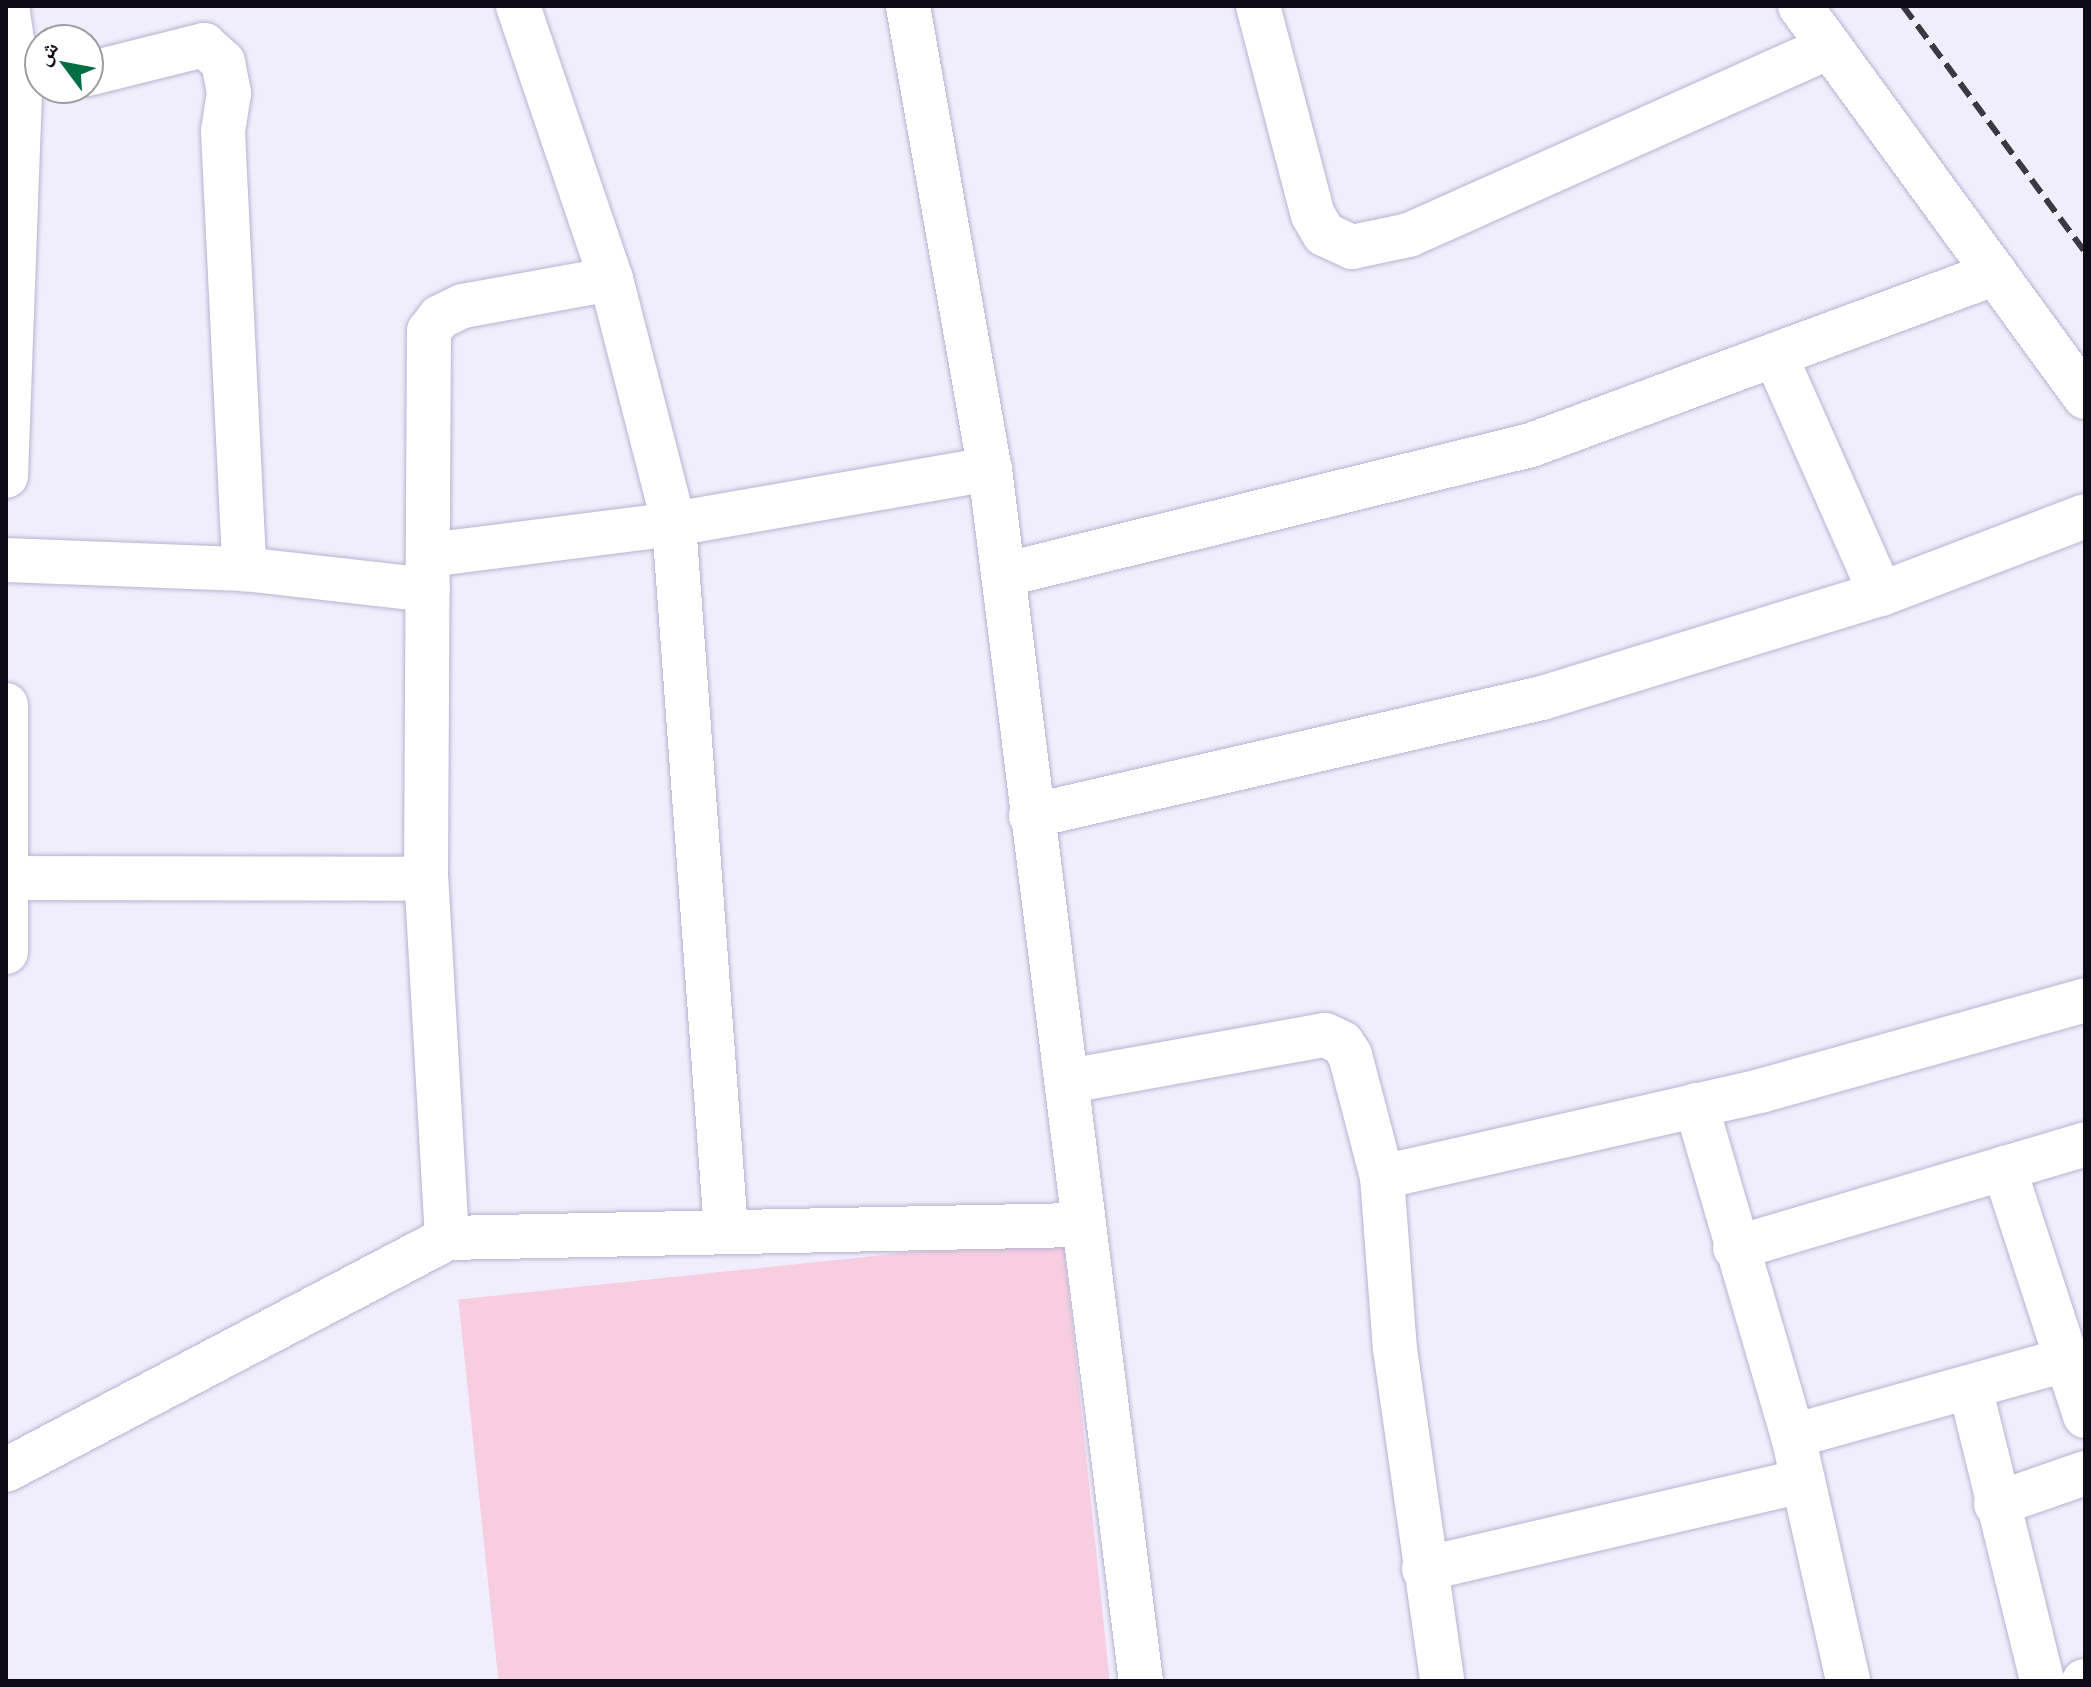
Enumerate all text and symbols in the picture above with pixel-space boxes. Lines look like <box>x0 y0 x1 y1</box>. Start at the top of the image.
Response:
north arrow <box>24 24 104 104</box>
text: ش <box>28 36 63 69</box>

